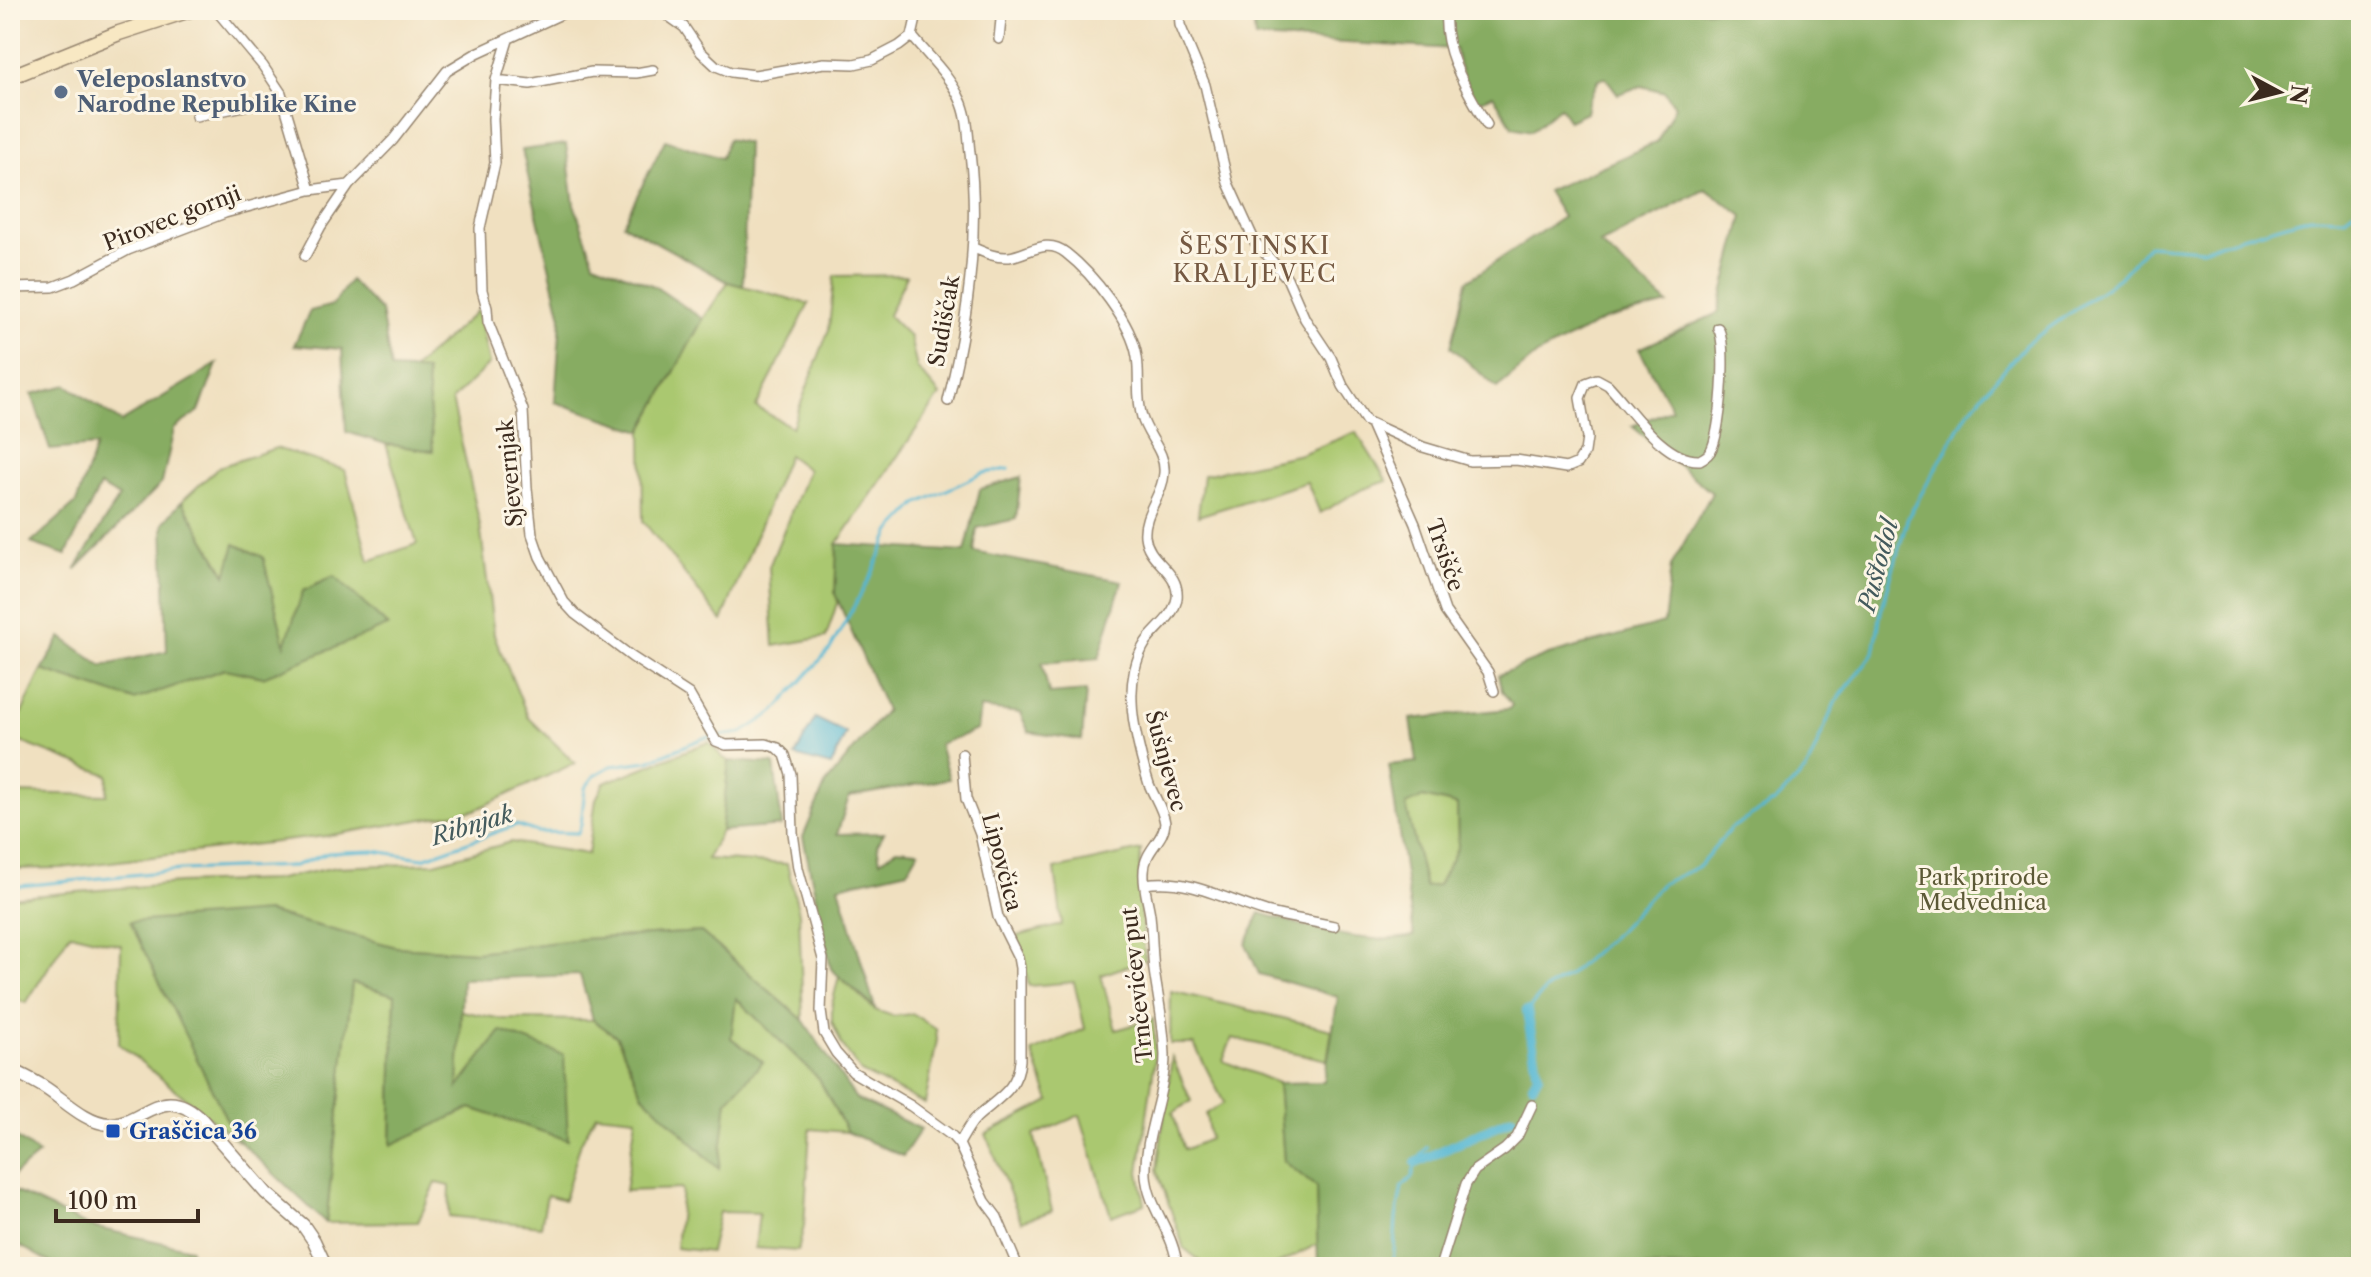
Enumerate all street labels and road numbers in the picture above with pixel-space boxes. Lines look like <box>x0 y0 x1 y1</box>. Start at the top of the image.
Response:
street label: Pirovec gornji <box>99 179 245 257</box>
street label: Sudiščak <box>923 272 966 369</box>
street label: Sjevernjak <box>492 417 528 528</box>
street label: Trsišče <box>1420 515 1470 595</box>
street label: Šušnjevec <box>1140 707 1193 814</box>
street label: Lipovčica <box>976 810 1028 914</box>
street label: Trnčevićev put <box>1115 906 1159 1064</box>

